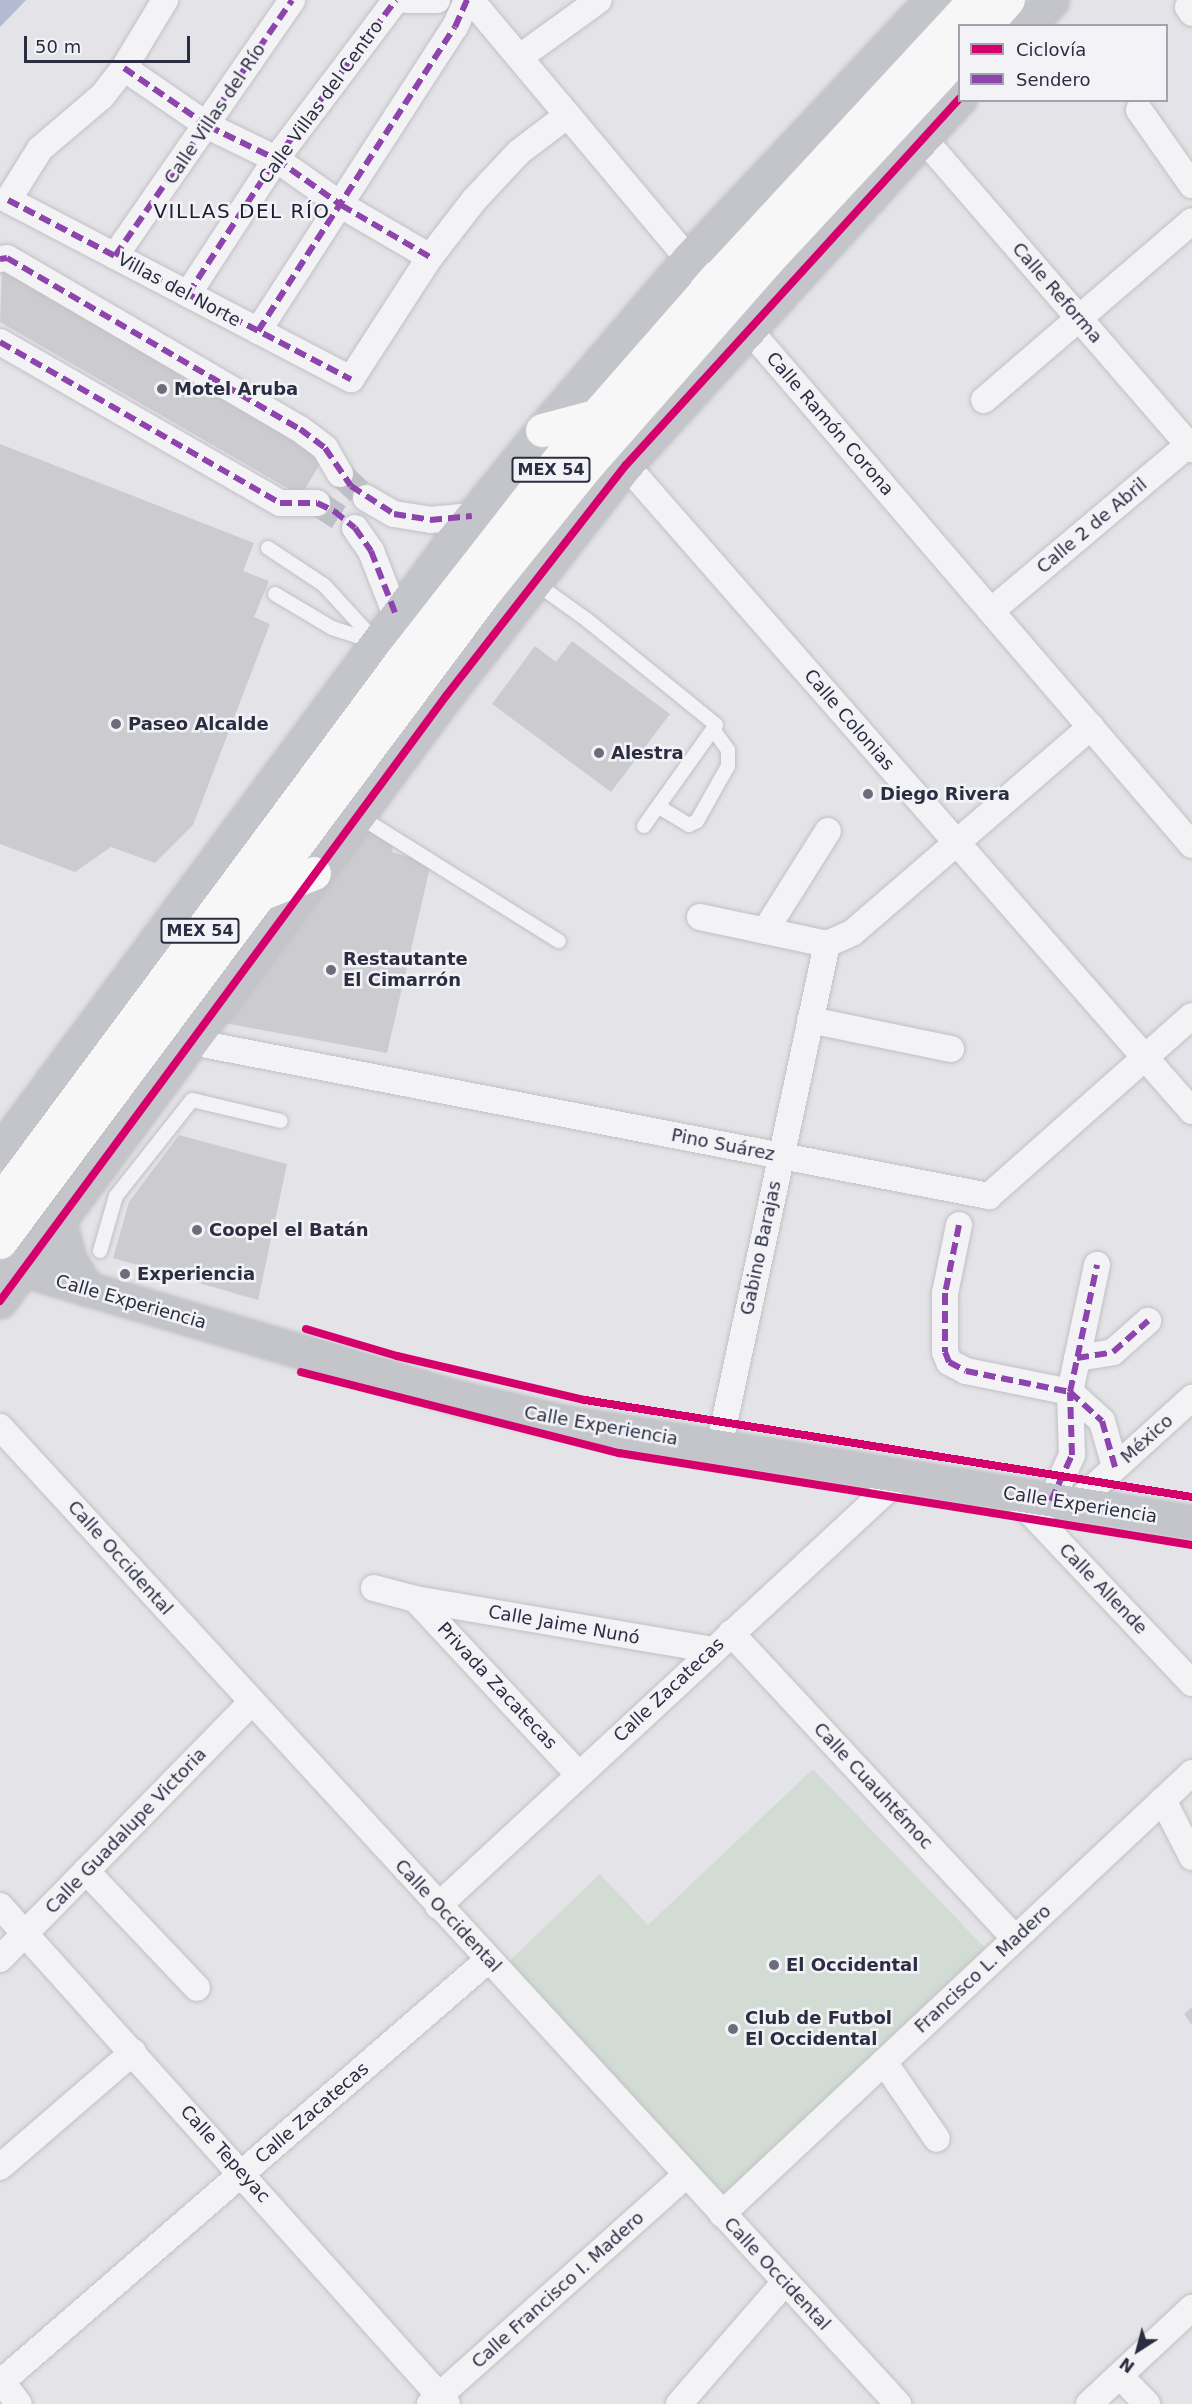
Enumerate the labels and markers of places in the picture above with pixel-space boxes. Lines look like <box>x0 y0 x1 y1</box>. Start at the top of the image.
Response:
place label: Motel Aruba <box>174 378 298 400</box>
marker: Motel Aruba <box>155 382 169 396</box>
place label: Paseo Alcalde <box>128 713 269 735</box>
marker: Paseo Alcalde <box>109 717 123 731</box>
place label: Alestra <box>611 742 684 764</box>
marker: Alestra <box>592 746 606 760</box>
place label: Diego Rivera <box>880 783 1010 805</box>
marker: Diego Rivera <box>861 787 875 801</box>
place label: Restautante El Cimarrón <box>343 949 468 992</box>
marker: Restautante El Cimarrón <box>324 963 338 977</box>
place label: Coopel el Batán <box>209 1219 369 1241</box>
marker: Coopel el Batán <box>190 1223 204 1237</box>
place label: Experiencia <box>137 1263 255 1285</box>
marker: Experiencia <box>118 1267 132 1281</box>
place label: El Occidental <box>786 1954 918 1976</box>
marker: El Occidental <box>767 1958 781 1972</box>
place label: Club de Futbol El Occidental <box>745 2008 892 2050</box>
marker: Club de Futbol El Occidental <box>726 2022 740 2036</box>

